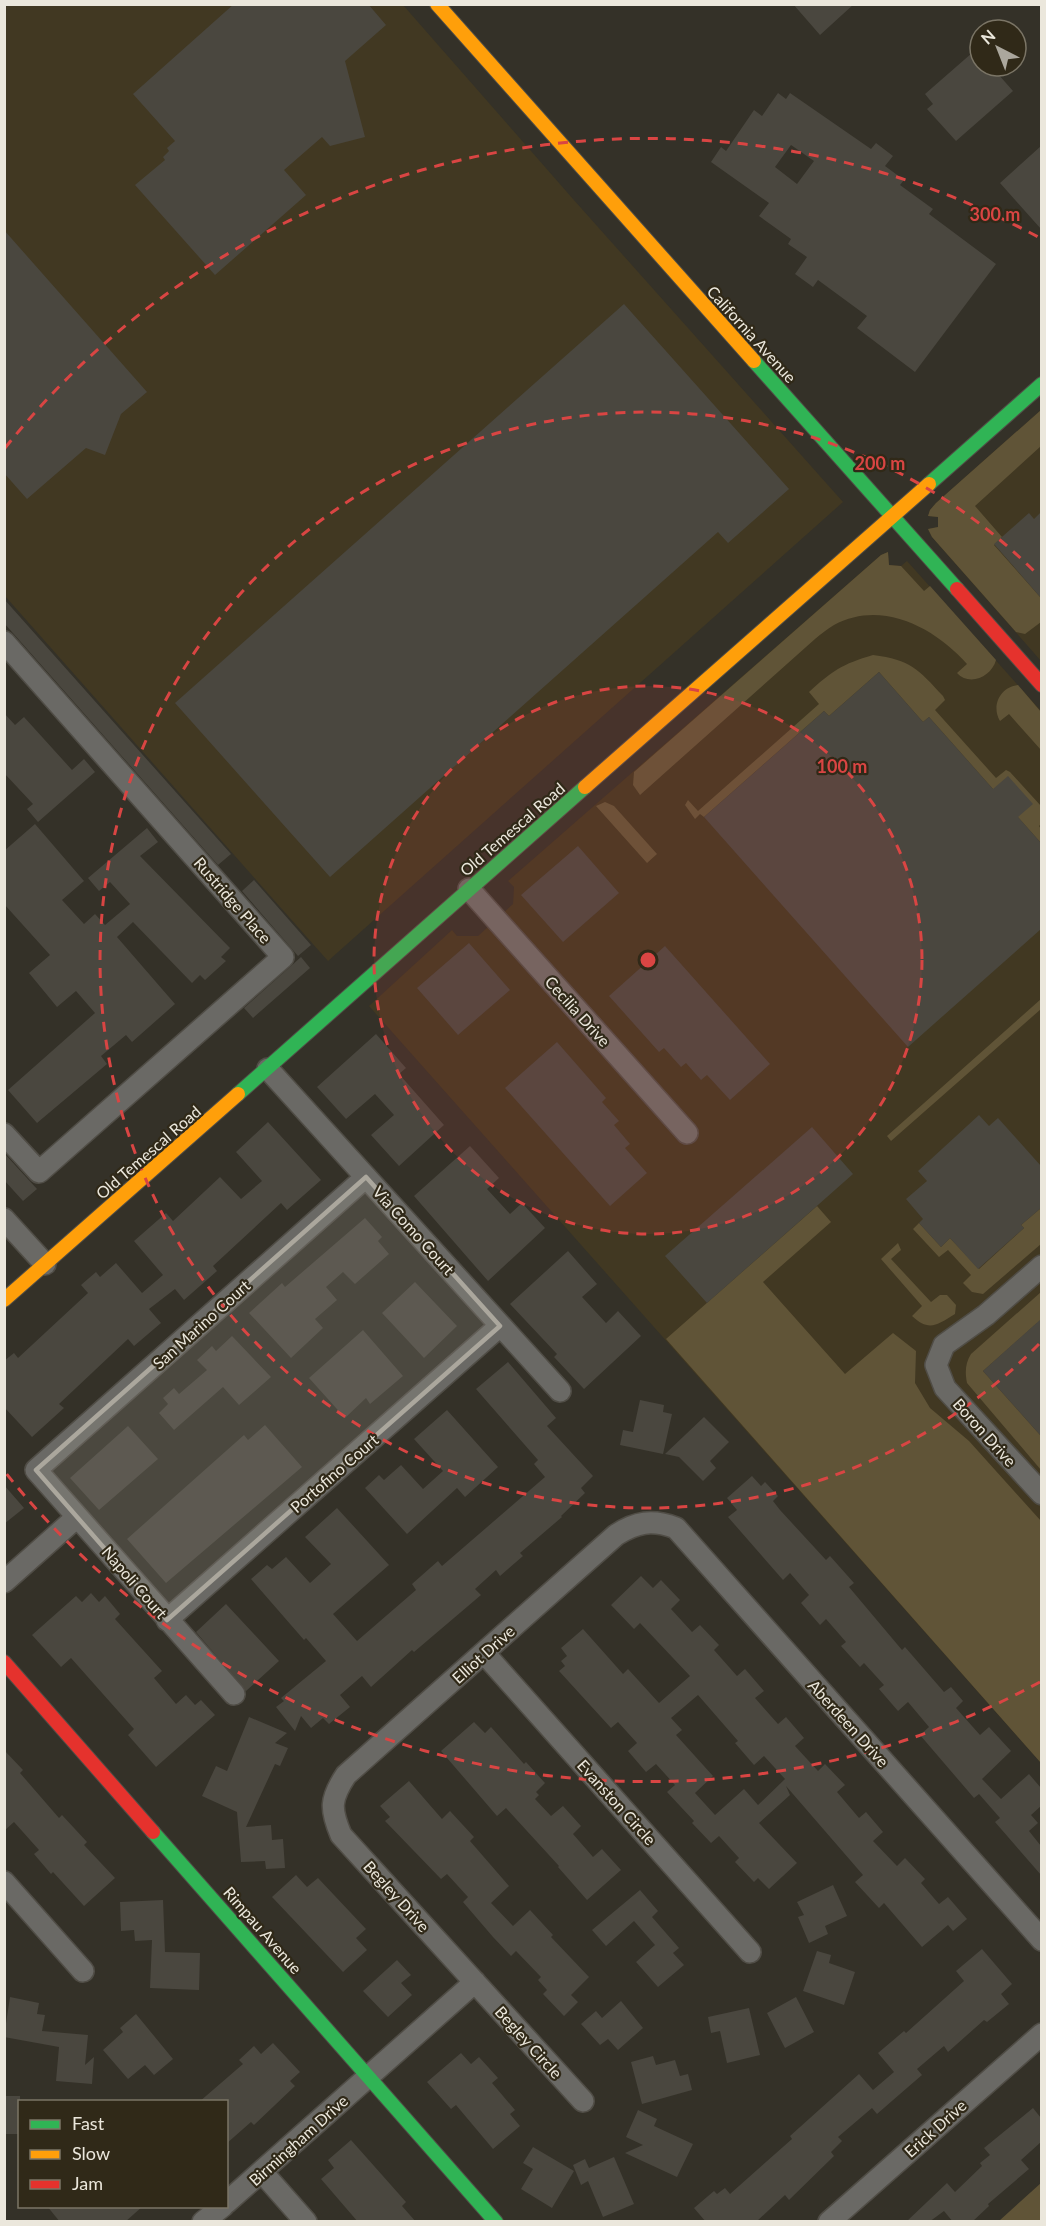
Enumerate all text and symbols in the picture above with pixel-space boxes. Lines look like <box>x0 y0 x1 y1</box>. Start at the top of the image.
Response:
north arrow <box>968 18 1028 78</box>
text: N <box>977 25 999 48</box>
text: 300 m <box>970 203 1020 225</box>
street label: California Avenue <box>704 282 800 386</box>
text: 200 m <box>855 452 905 474</box>
text: 100 m <box>817 755 867 777</box>
street label: Old Temescal Road <box>456 778 568 880</box>
street label: Rustridge Place <box>190 853 276 947</box>
centre of rings <box>638 950 658 970</box>
street label: Cecilia Drive <box>541 972 615 1050</box>
street label: Old Temescal Road <box>92 1101 204 1203</box>
street label: Via Como Court <box>369 1182 459 1278</box>
street label: San Marino Court <box>149 1275 254 1373</box>
street label: Boron Drive <box>949 1394 1021 1470</box>
street label: Portofino Court <box>286 1430 382 1516</box>
street label: Napoli Court <box>98 1542 172 1622</box>
street label: Elliot Drive <box>448 1621 518 1687</box>
street label: Aberdeen Drive <box>805 1675 893 1771</box>
street label: Evanston Circle <box>574 1755 660 1849</box>
street label: Begley Drive <box>360 1857 434 1935</box>
street label: Rimpau Avenue <box>220 1883 306 1977</box>
street label: Begley Circle <box>492 2002 566 2082</box>
street label: Birmingham Drive <box>245 2091 351 2189</box>
street label: Erick Drive <box>900 2095 970 2161</box>
legend <box>18 2100 228 2208</box>
text: Fast <box>72 2112 105 2134</box>
text: Slow <box>72 2142 110 2164</box>
text: Jam <box>72 2172 103 2194</box>

